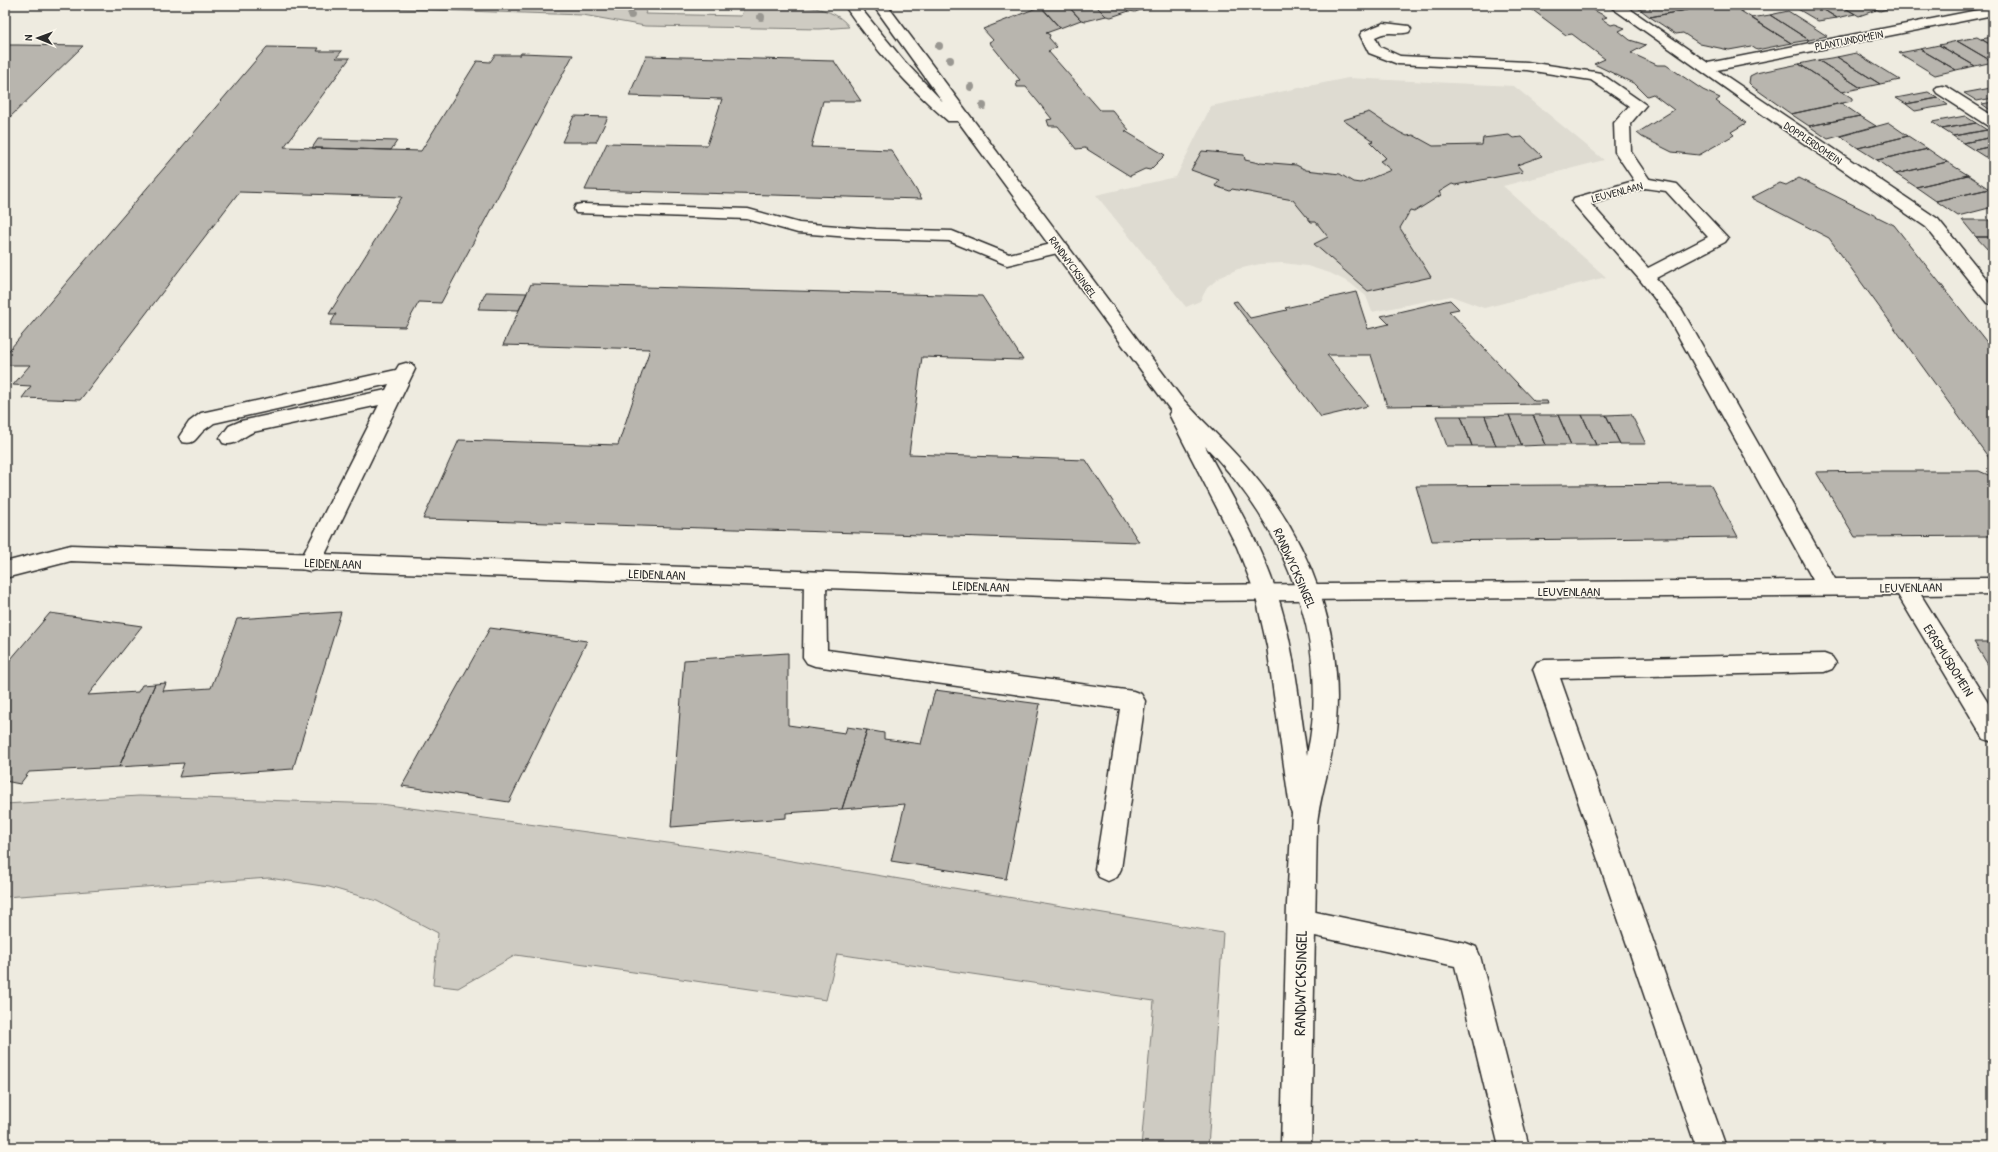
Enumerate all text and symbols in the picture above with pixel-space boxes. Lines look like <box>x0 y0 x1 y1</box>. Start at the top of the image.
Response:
north arrow <box>18 18 58 58</box>
street label: PLANTIJNDOMEIN <box>1814 26 1885 53</box>
text: N <box>21 35 35 41</box>
street label: DOPPLERDOMEIN <box>1781 118 1845 168</box>
street label: LEUVENLAAN <box>1590 178 1644 206</box>
street label: RANDWYCKSINGEL <box>1046 234 1100 300</box>
street label: RANDWYCKSINGEL <box>1269 525 1321 611</box>
street label: LEIDENLAAN <box>304 553 362 573</box>
street label: LEIDENLAAN <box>628 564 686 584</box>
street label: LEIDENLAAN <box>952 576 1010 596</box>
street label: LEUVENLAAN <box>1880 577 1942 597</box>
street label: LEUVENLAAN <box>1538 582 1600 600</box>
street label: ERASMUSDOMEIN <box>1920 621 1978 699</box>
street label: RANDWYCKSINGEL <box>1288 930 1312 1036</box>

